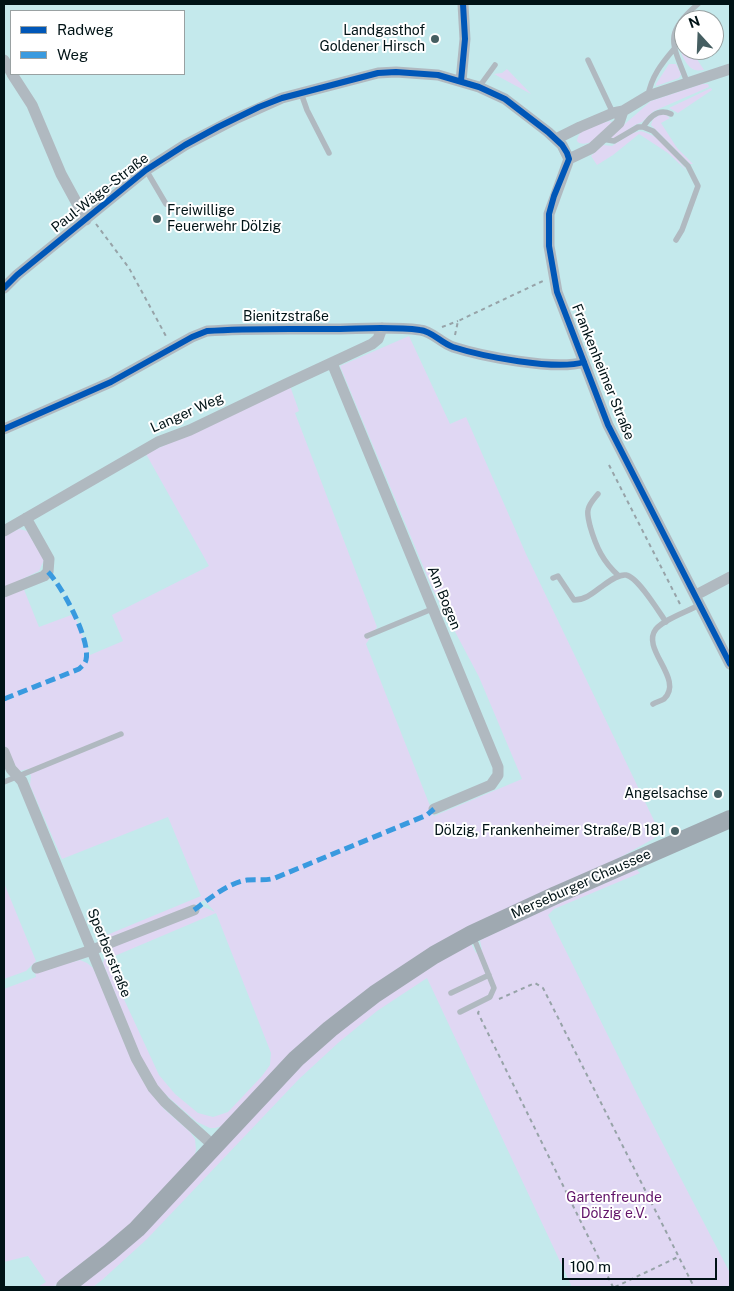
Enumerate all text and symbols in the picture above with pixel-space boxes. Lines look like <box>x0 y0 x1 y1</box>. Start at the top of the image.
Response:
legend <box>10 10 185 75</box>
north arrow <box>674 10 724 60</box>
text: N <box>686 12 702 31</box>
text: Radweg <box>57 21 114 38</box>
place label: Landgasthof Goldener Hirsch <box>319 23 425 56</box>
marker: Landgasthof Goldener Hirsch <box>429 33 441 45</box>
text: Weg <box>57 46 88 63</box>
street label: Paul-Wäge-Straße <box>48 150 152 236</box>
place label: Freiwillige Feuerwehr Dölzig <box>167 203 281 236</box>
marker: Freiwillige Feuerwehr Dölzig <box>151 213 163 225</box>
street label: Frankenheimer Straße <box>568 302 638 442</box>
street label: Bienitzstraße <box>243 309 329 325</box>
street label: Langer Weg <box>148 389 226 437</box>
street label: Am Bogen <box>424 564 464 632</box>
place label: Angelsachse <box>624 786 708 802</box>
marker: Angelsachse <box>712 788 724 800</box>
place label: Dölzig, Frankenheimer Straße/B 181 <box>434 823 665 839</box>
marker: Dölzig, Frankenheimer Straße/B 181 <box>669 825 681 837</box>
street label: Merseburger Chaussee <box>508 846 654 922</box>
street label: Sperberstraße <box>84 906 134 1000</box>
park label: Gartenfreunde Dölzig e.V. <box>566 1190 662 1222</box>
scale bar <box>564 1248 719 1280</box>
text: 100 m <box>570 1258 611 1275</box>

